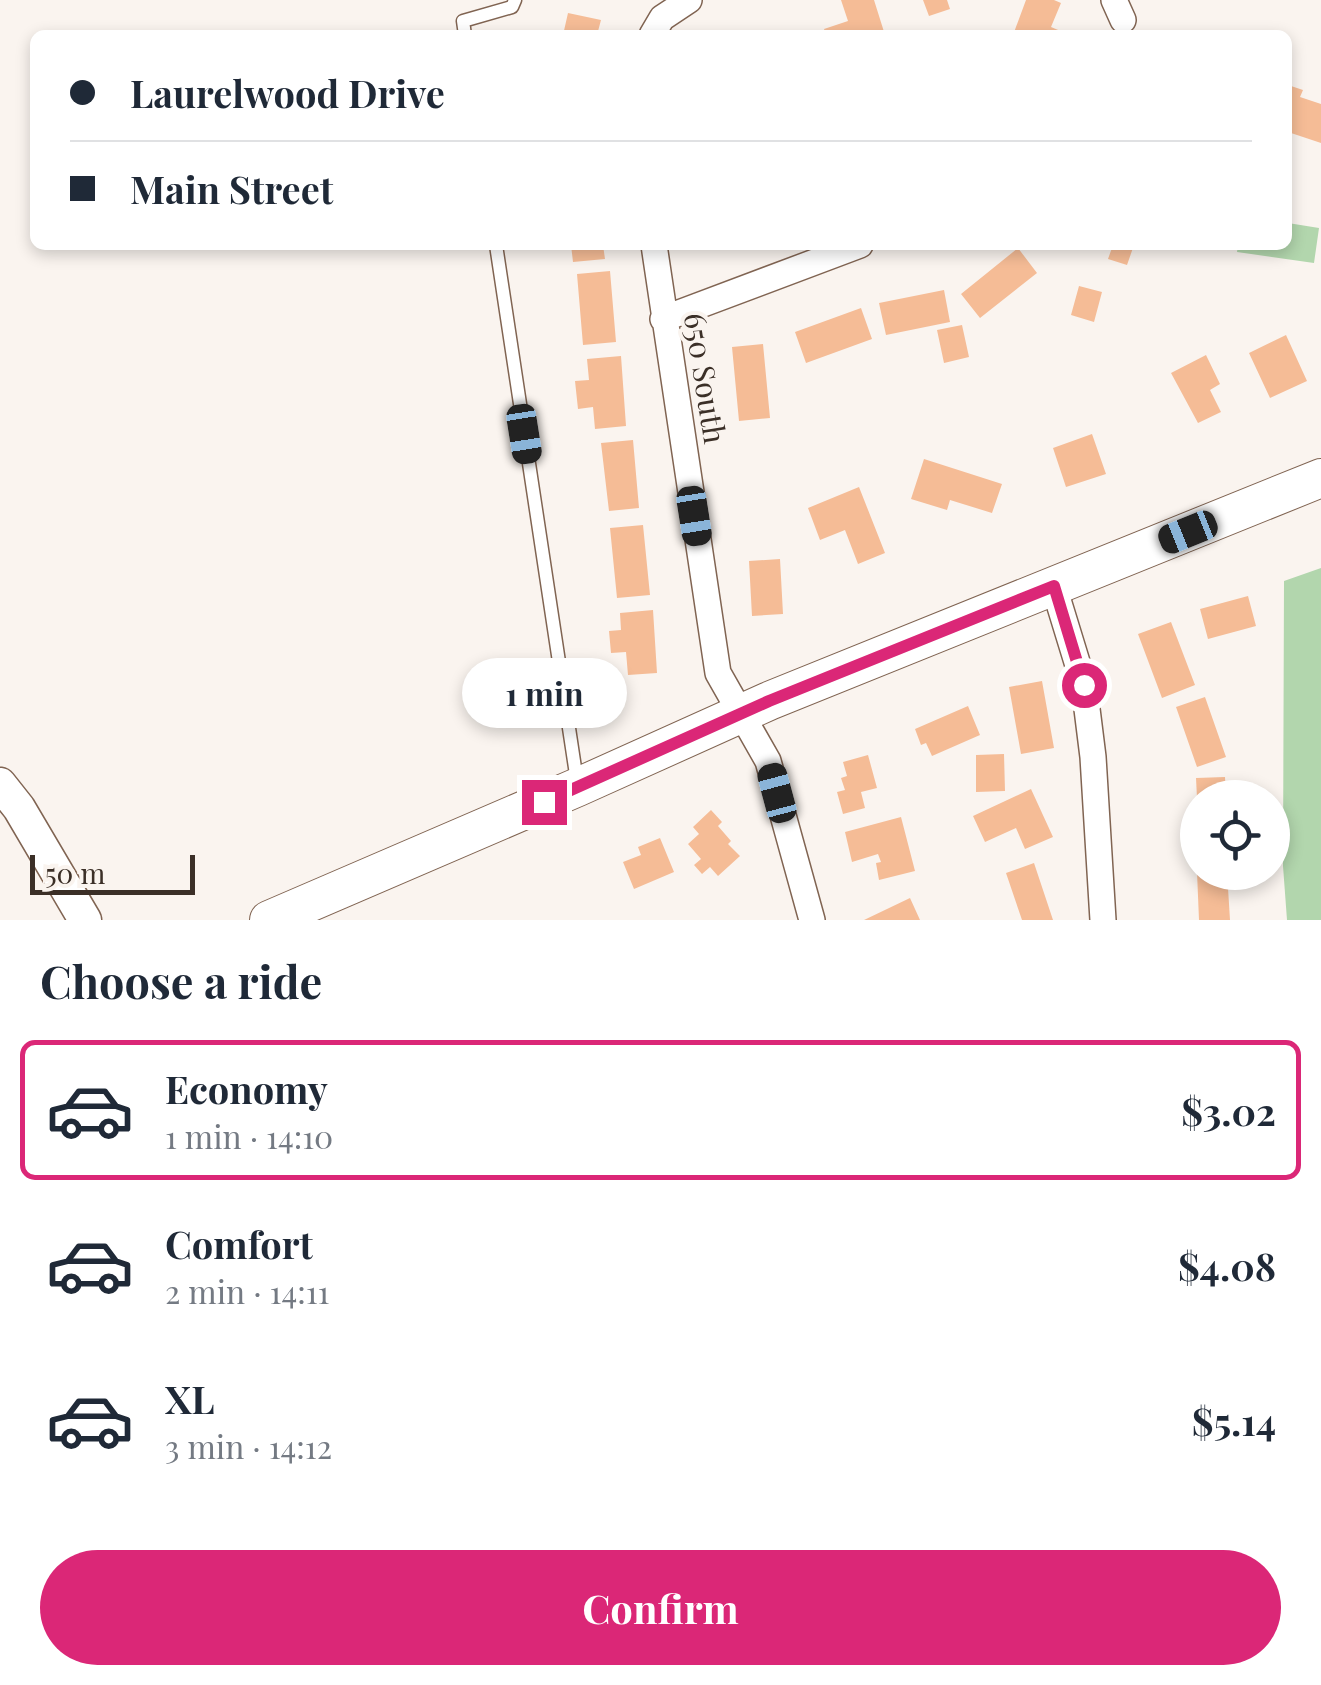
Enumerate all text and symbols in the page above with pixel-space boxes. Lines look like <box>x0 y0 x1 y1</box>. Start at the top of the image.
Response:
text: Laurelwood Drive <box>130 67 445 118</box>
text: Main Street <box>130 163 333 214</box>
street label: 650 South <box>676 310 736 447</box>
car <box>504 402 544 466</box>
car <box>674 484 714 548</box>
car <box>1155 507 1221 557</box>
callout: 1 min <box>462 657 626 727</box>
route start <box>1062 663 1107 708</box>
text: 1 min <box>505 671 584 714</box>
car <box>755 760 799 826</box>
route end <box>522 780 567 825</box>
map controls <box>1180 780 1290 890</box>
button: locate <box>1180 780 1290 890</box>
scale bar <box>30 850 195 894</box>
text: 50 m <box>45 854 105 891</box>
text: Choose a ride <box>40 950 322 1010</box>
text: Economy <box>165 1063 328 1114</box>
icon: car <box>45 1065 135 1155</box>
text: $3.02 <box>1181 1085 1276 1136</box>
text: 1 min · 14:10 <box>165 1114 333 1157</box>
text: Comfort <box>165 1218 313 1269</box>
icon: car <box>45 1220 135 1310</box>
text: $4.08 <box>1178 1240 1276 1291</box>
text: 2 min · 14:11 <box>165 1269 329 1312</box>
text: XL <box>165 1373 214 1424</box>
icon: car <box>45 1375 135 1465</box>
text: $5.14 <box>1192 1395 1276 1446</box>
text: 3 min · 14:12 <box>165 1424 332 1467</box>
button: Confirm <box>40 1550 1281 1665</box>

